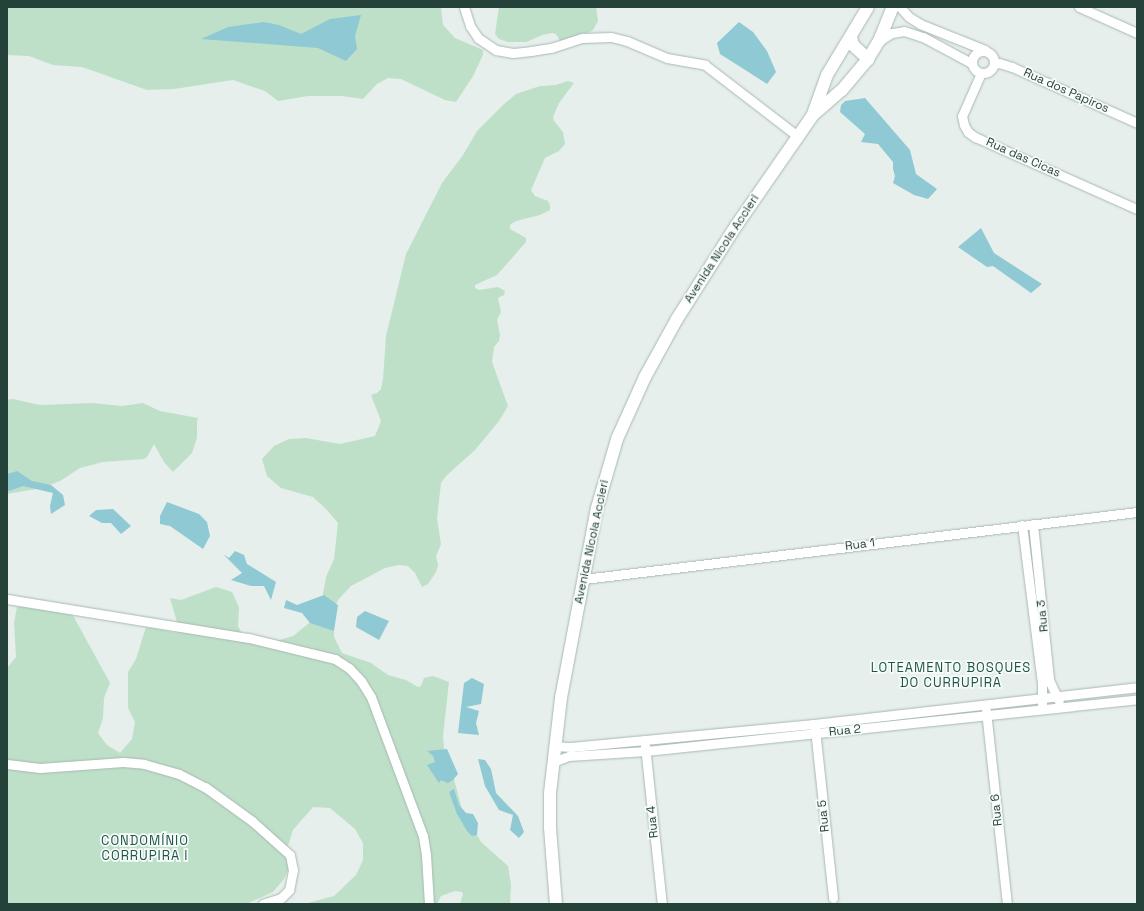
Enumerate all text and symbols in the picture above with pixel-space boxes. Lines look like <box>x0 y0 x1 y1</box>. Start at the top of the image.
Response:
street label: Rua dos Papiros <box>1021 66 1111 116</box>
street label: Rua das Cicas <box>984 135 1062 181</box>
street label: Avenida Nicola Accieri <box>682 192 762 306</box>
street label: Avenida Nicola Accieri <box>572 479 612 605</box>
street label: Rua 1 <box>844 536 876 554</box>
street label: Rua 3 <box>1034 599 1052 633</box>
district label: LOTEAMENTO BOSQUES DO CURRUPIRA <box>871 661 1031 692</box>
street label: Rua 2 <box>828 722 862 740</box>
street label: Rua 6 <box>988 793 1006 827</box>
street label: Rua 5 <box>815 799 833 833</box>
street label: Rua 4 <box>644 805 662 839</box>
district label: CONDOMÍNIO CORRUPIRA I <box>101 834 189 865</box>

